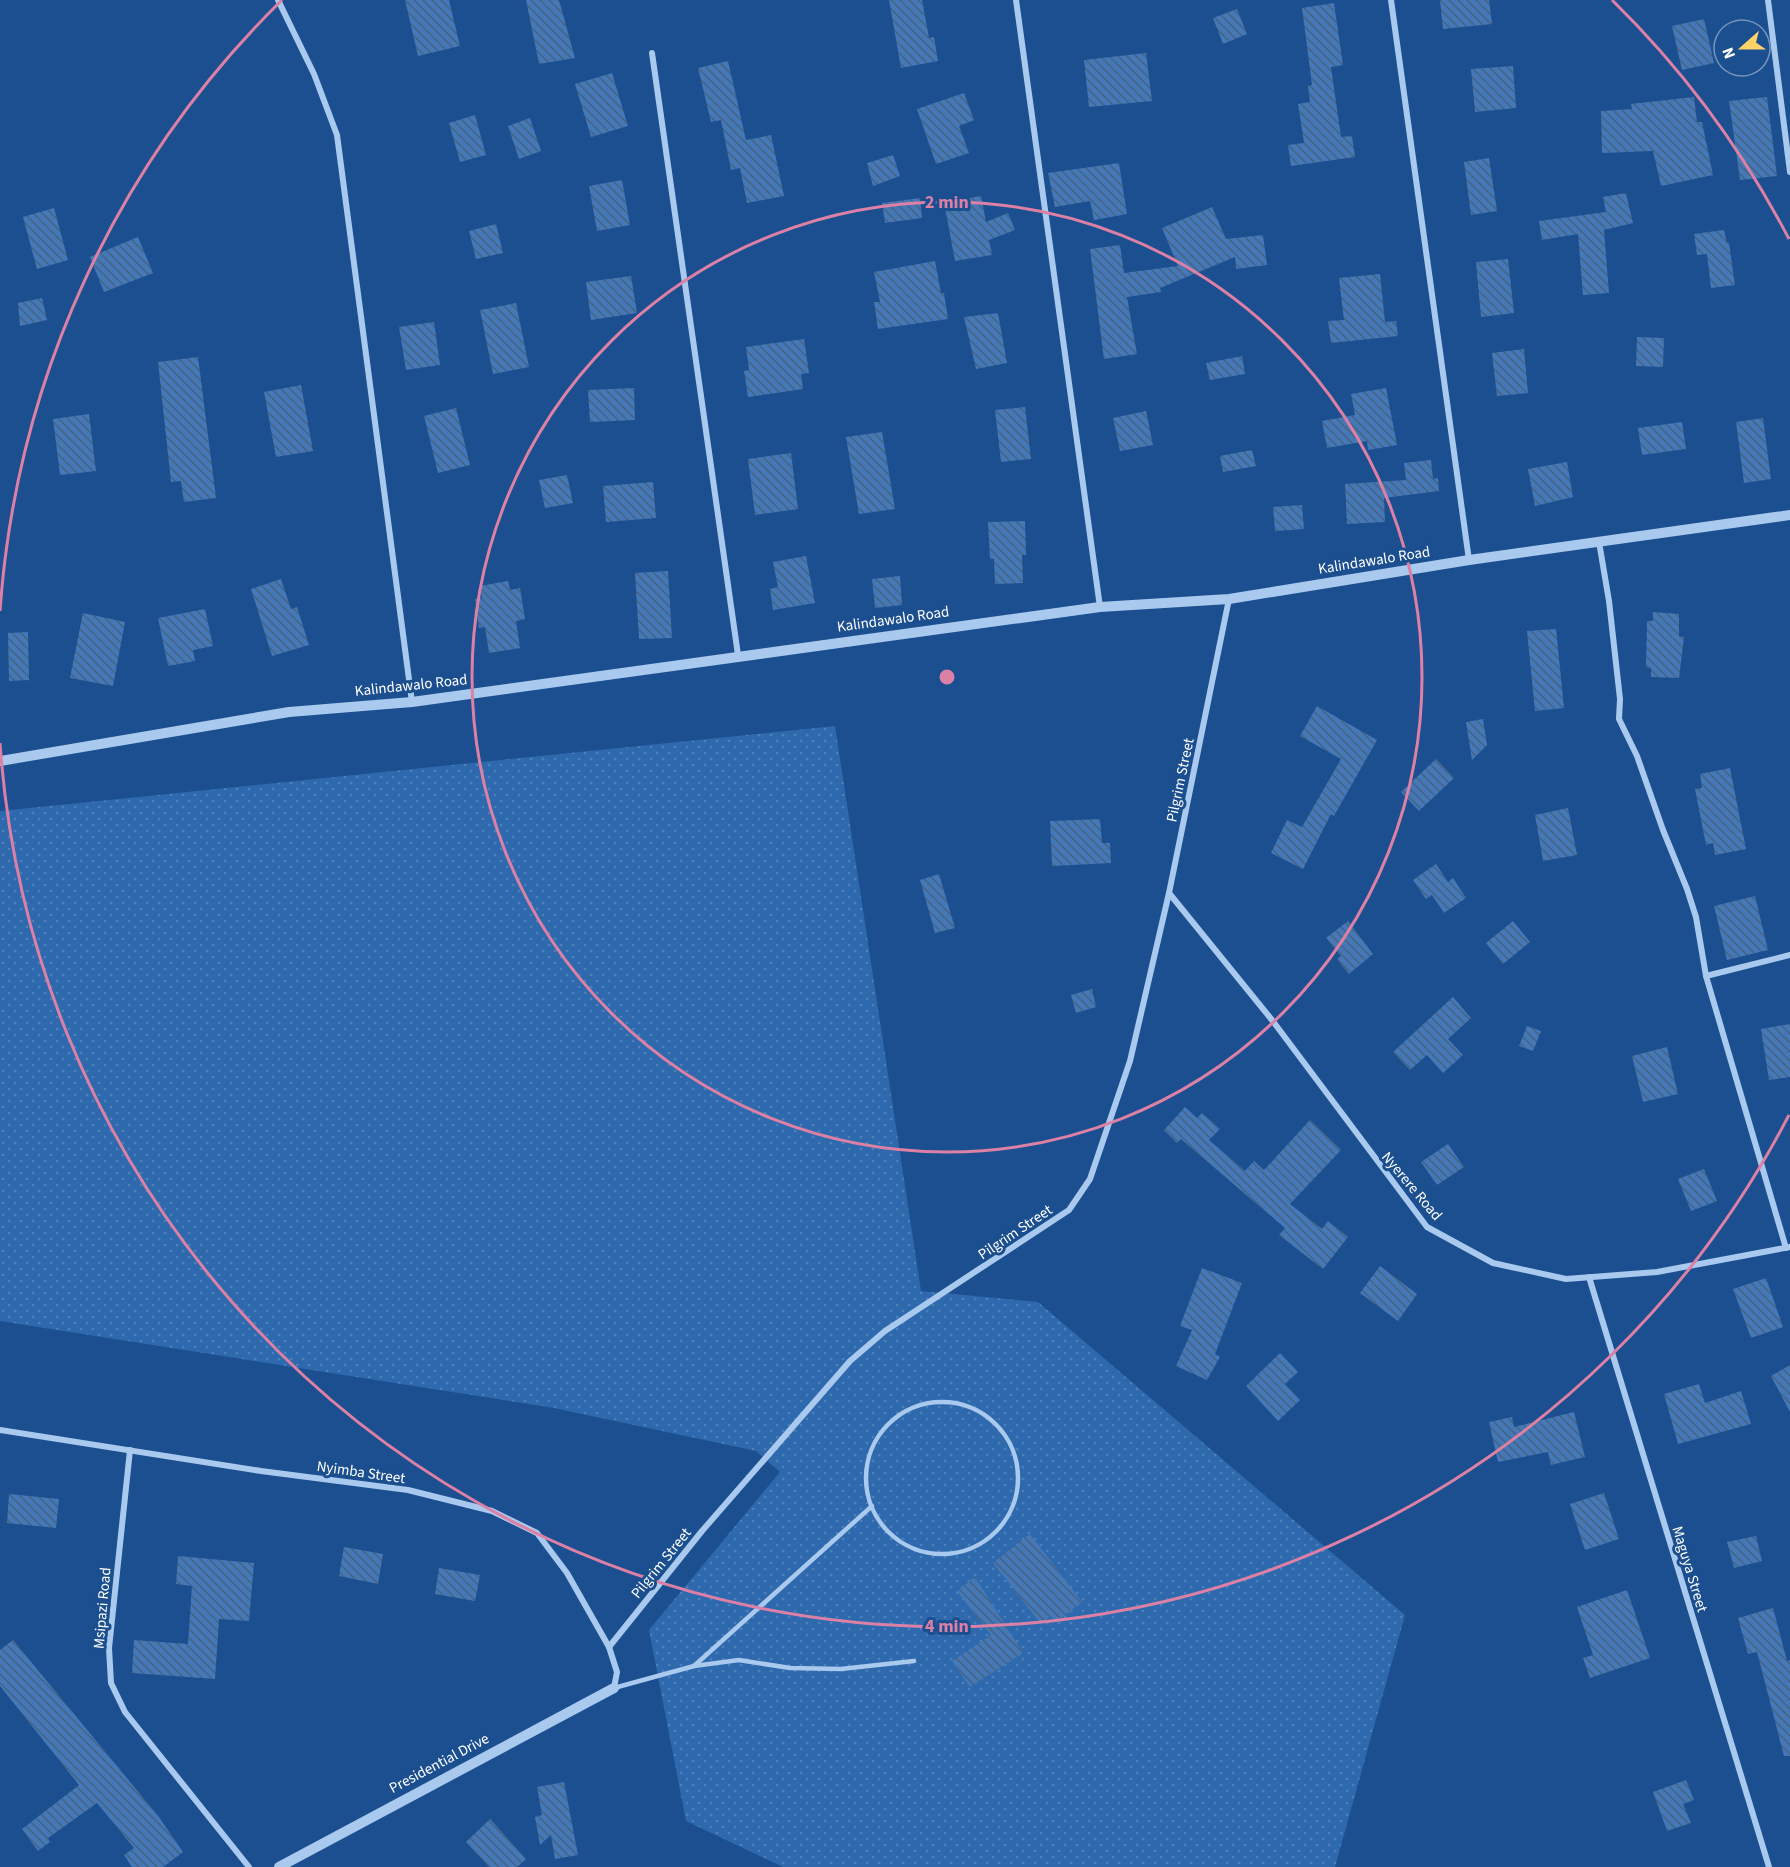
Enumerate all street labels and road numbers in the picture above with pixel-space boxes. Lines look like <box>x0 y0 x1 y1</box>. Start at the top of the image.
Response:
street label: Kalindawalo Road <box>1317 541 1432 580</box>
street label: Kalindawalo Road <box>836 601 951 638</box>
street label: Kalindawalo Road <box>354 669 468 702</box>
street label: Pilgrim Street <box>1161 736 1200 824</box>
street label: Nyerere Road <box>1376 1147 1447 1225</box>
street label: Pilgrim Street <box>974 1200 1057 1265</box>
street label: Nyimba Street <box>315 1456 406 1489</box>
street label: Pilgrim Street <box>626 1523 696 1603</box>
street label: Maguya Street <box>1666 1524 1713 1615</box>
street label: Msipazi Road <box>88 1566 117 1650</box>
street label: Presidential Drive <box>385 1728 493 1799</box>

